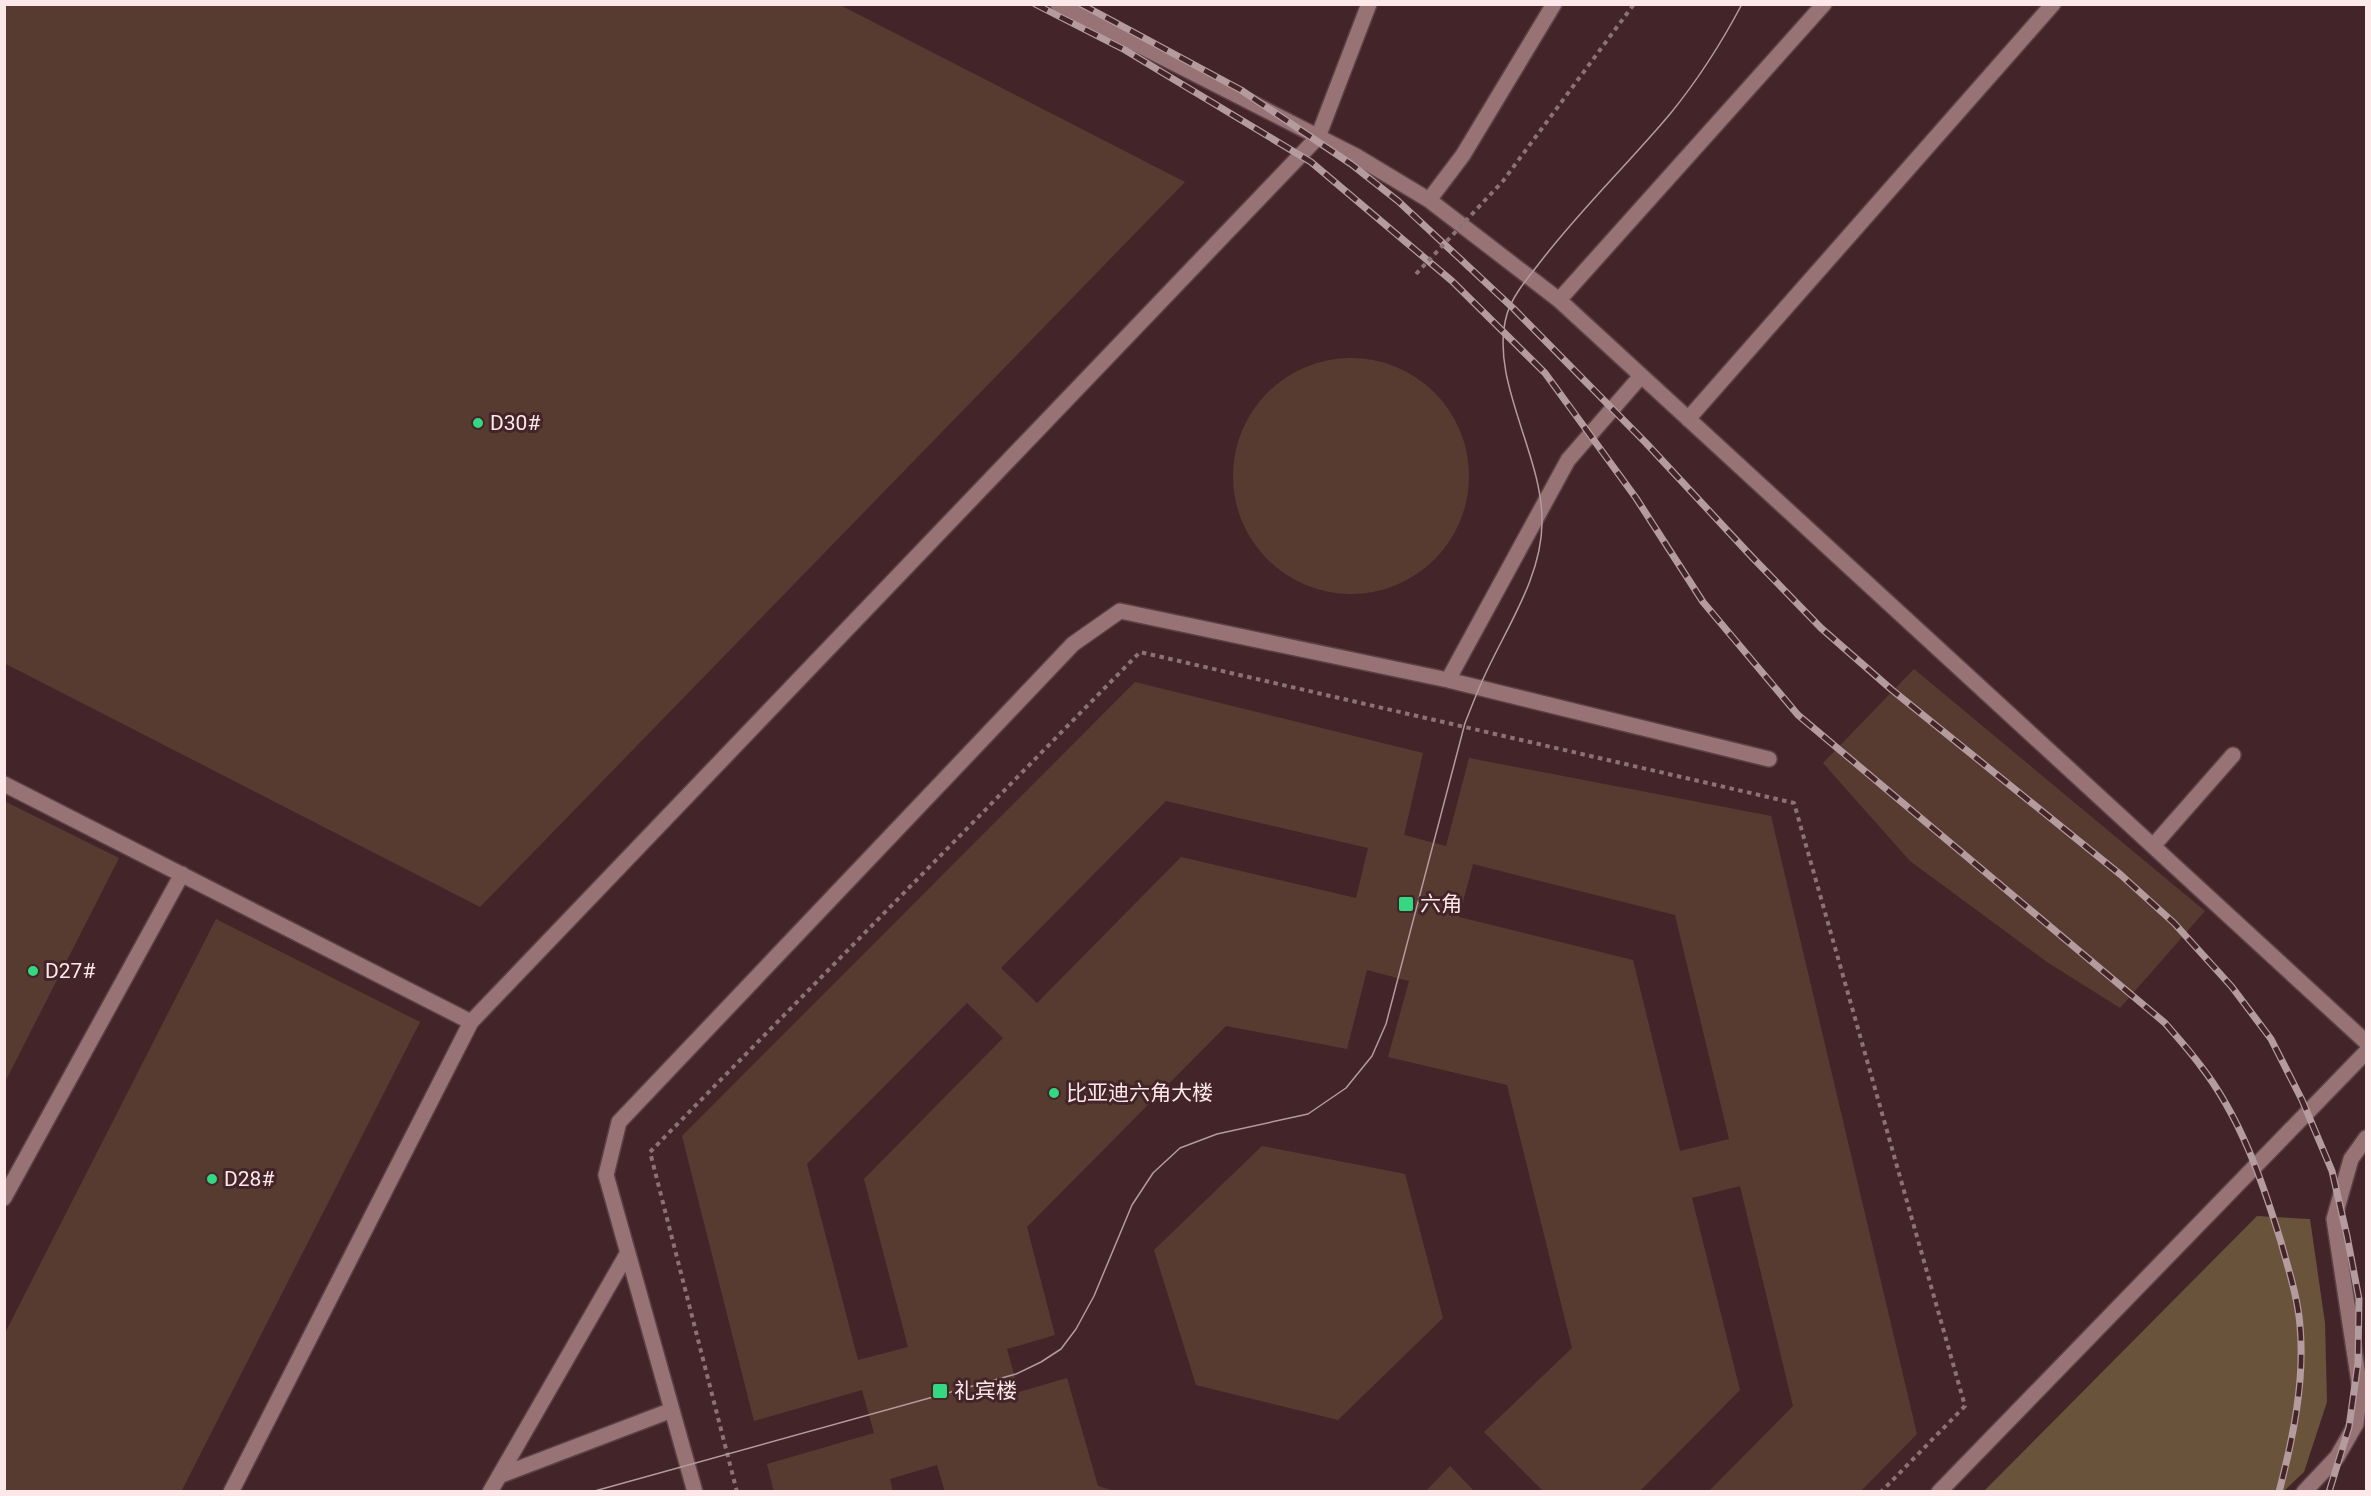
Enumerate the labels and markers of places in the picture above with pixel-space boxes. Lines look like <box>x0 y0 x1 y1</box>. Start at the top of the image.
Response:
place label: D30# <box>490 411 540 435</box>
marker: D30# <box>471 416 485 430</box>
place label: 六角 <box>1420 892 1462 916</box>
marker: 六角 <box>1397 895 1415 913</box>
place label: D27# <box>45 959 95 983</box>
marker: D27# <box>26 964 40 978</box>
place label: 比亚迪六角大楼 <box>1066 1081 1213 1105</box>
marker: 比亚迪六角大楼 <box>1047 1086 1061 1100</box>
place label: D28# <box>224 1167 274 1191</box>
marker: D28# <box>205 1172 219 1186</box>
place label: 礼宾楼 <box>954 1379 1017 1403</box>
marker: 礼宾楼 <box>931 1382 949 1400</box>

